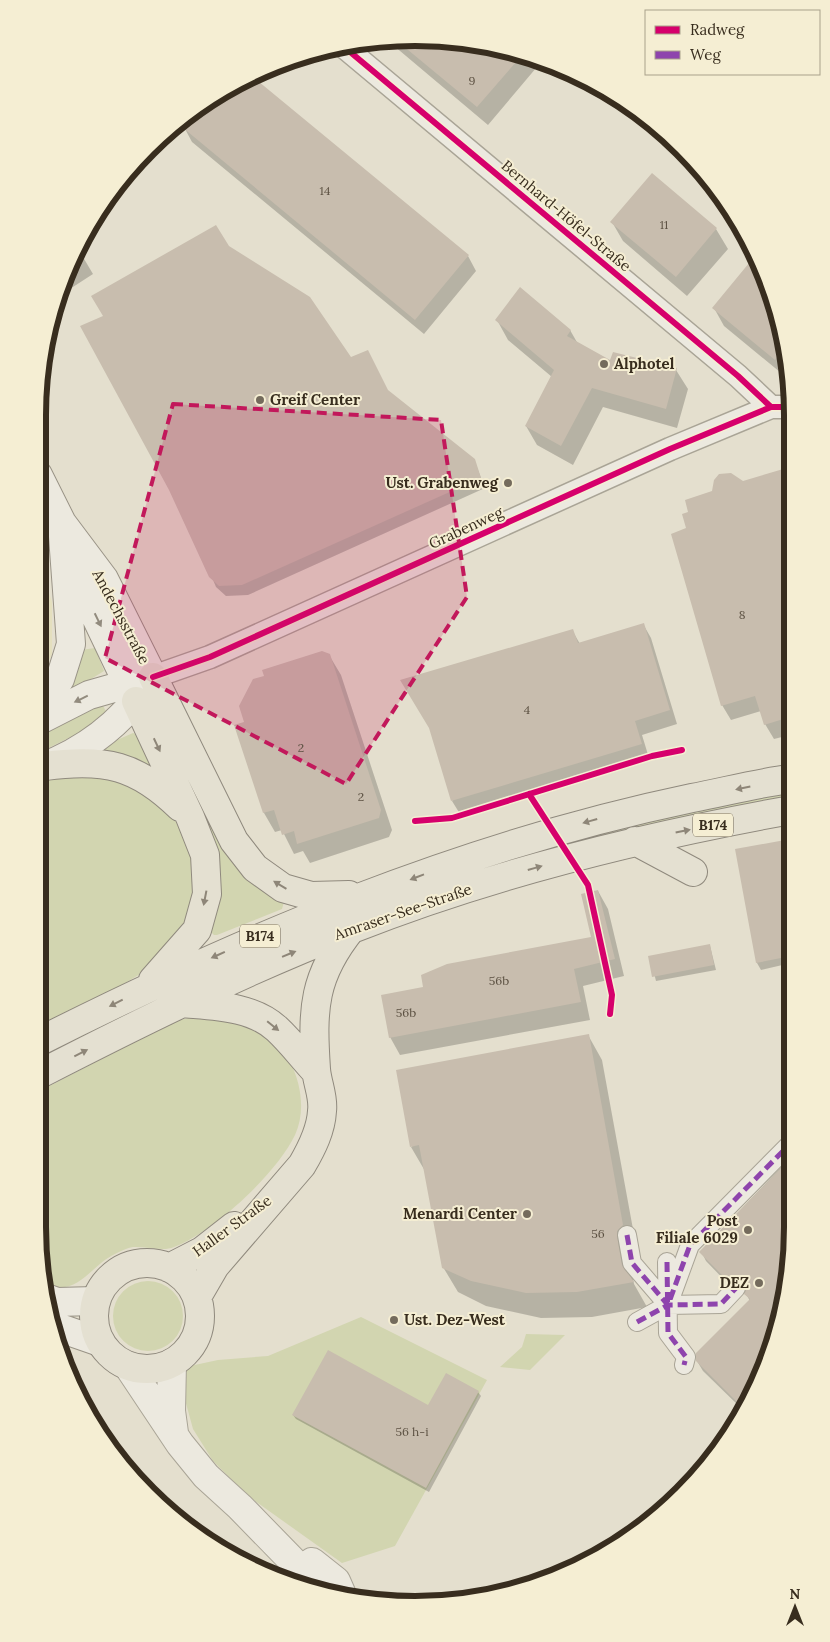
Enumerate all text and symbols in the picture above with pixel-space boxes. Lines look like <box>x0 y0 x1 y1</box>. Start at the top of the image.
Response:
legend <box>645 10 820 75</box>
text: Radweg <box>690 20 745 39</box>
text: Weg <box>690 45 721 64</box>
house number: 9 <box>469 73 476 88</box>
street label: Bernhard-Höfel-Straße <box>498 156 635 275</box>
house number: 14 <box>320 183 331 198</box>
house number: 11 <box>660 217 668 232</box>
place label: Alphotel <box>614 354 675 373</box>
marker: Alphotel <box>598 358 610 370</box>
place label: Greif Center <box>270 390 361 409</box>
marker: Greif Center <box>254 394 266 406</box>
place label: Ust. Grabenweg <box>385 473 499 492</box>
marker: Ust. Grabenweg <box>502 477 514 489</box>
street label: Grabenweg <box>426 502 506 553</box>
street label: Andechsstraße <box>88 565 154 667</box>
house number: 8 <box>739 607 746 622</box>
one-way arrow <box>93 613 102 628</box>
one-way arrow <box>74 695 89 703</box>
house number: 4 <box>524 702 531 717</box>
one-way arrow <box>152 738 161 753</box>
house number: 2 <box>298 740 304 755</box>
one-way arrow <box>735 784 750 792</box>
house number: 2 <box>358 789 364 804</box>
road number: B174 <box>693 814 733 836</box>
one-way arrow <box>582 818 597 826</box>
one-way arrow <box>675 827 691 835</box>
one-way arrow <box>527 863 542 871</box>
one-way arrow <box>410 873 424 881</box>
street label: Amraser-See-Straße <box>331 879 474 944</box>
one-way arrow <box>273 880 286 889</box>
one-way arrow <box>201 890 209 906</box>
road number: B174 <box>240 924 280 948</box>
one-way arrow <box>282 950 296 958</box>
one-way arrow <box>211 952 225 960</box>
house number: 56b <box>489 973 509 988</box>
one-way arrow <box>109 999 123 1007</box>
house number: 56b <box>396 1005 416 1020</box>
one-way arrow <box>266 1021 279 1032</box>
one-way arrow <box>74 1049 88 1057</box>
street label: Haller Straße <box>189 1191 275 1261</box>
place label: Menardi Center <box>403 1204 518 1223</box>
marker: Menardi Center <box>521 1208 533 1220</box>
place label: Post Filiale 6029 <box>656 1211 739 1247</box>
marker: Post Filiale 6029 <box>742 1224 754 1236</box>
house number: 56 <box>591 1226 605 1241</box>
place label: DEZ <box>719 1273 749 1292</box>
marker: DEZ <box>753 1277 765 1289</box>
place label: Ust. Dez-West <box>404 1310 506 1329</box>
marker: Ust. Dez-West <box>388 1314 400 1326</box>
house number: 56 h-i <box>395 1424 429 1439</box>
north arrow <box>770 1582 820 1632</box>
text: N <box>790 1585 801 1603</box>

